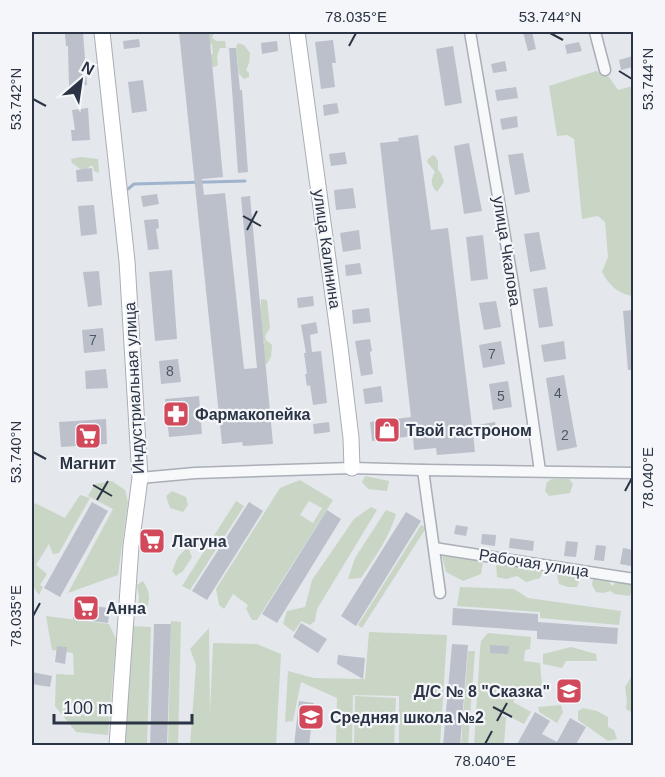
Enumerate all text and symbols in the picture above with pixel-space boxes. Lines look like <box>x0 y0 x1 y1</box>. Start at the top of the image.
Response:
text: 78.035°E <box>325 8 387 25</box>
text: 53.744°N <box>519 8 581 25</box>
text: 53.744°N <box>639 48 656 110</box>
north arrow <box>51 51 111 111</box>
text: N <box>79 58 97 79</box>
text: 53.742°N <box>7 68 24 130</box>
street label: улица Калинина <box>310 188 344 310</box>
street label: улица Чкалова <box>490 195 524 307</box>
street label: Индустриальная улица <box>121 302 147 474</box>
house number: 7 <box>89 332 97 348</box>
house number: 7 <box>488 346 496 362</box>
house number: 8 <box>166 363 174 379</box>
house number: 4 <box>554 385 562 401</box>
house number: 5 <box>497 388 505 404</box>
pharmacy icon: Фармакопейка <box>161 399 191 429</box>
place label: Фармакопейка <box>195 406 311 423</box>
shop icon: Твой гастроном <box>372 415 402 445</box>
text: 53.740°N <box>7 421 24 483</box>
supermarket icon: Магнит <box>73 421 103 451</box>
place label: Твой гастроном <box>406 422 532 439</box>
house number: 2 <box>561 427 569 443</box>
text: 78.040°E <box>639 447 656 509</box>
place label: Магнит <box>60 455 116 472</box>
supermarket icon: Лагуна <box>137 526 167 556</box>
place label: Лагуна <box>172 533 227 550</box>
street label: Рабочая улица <box>478 546 590 580</box>
text: 78.035°E <box>7 585 24 647</box>
supermarket icon: Анна <box>71 593 101 623</box>
place label: Анна <box>106 600 146 617</box>
school or university icon: Д/С № 8 "Сказка" <box>554 676 584 706</box>
place label: Д/С № 8 "Сказка" <box>414 683 550 700</box>
scale bar <box>54 687 192 725</box>
text: 100 m <box>63 698 113 718</box>
school or university icon: Средняя школа №2 <box>296 702 326 732</box>
place label: Средняя школа №2 <box>330 709 484 726</box>
text: 78.040°E <box>454 752 516 769</box>

